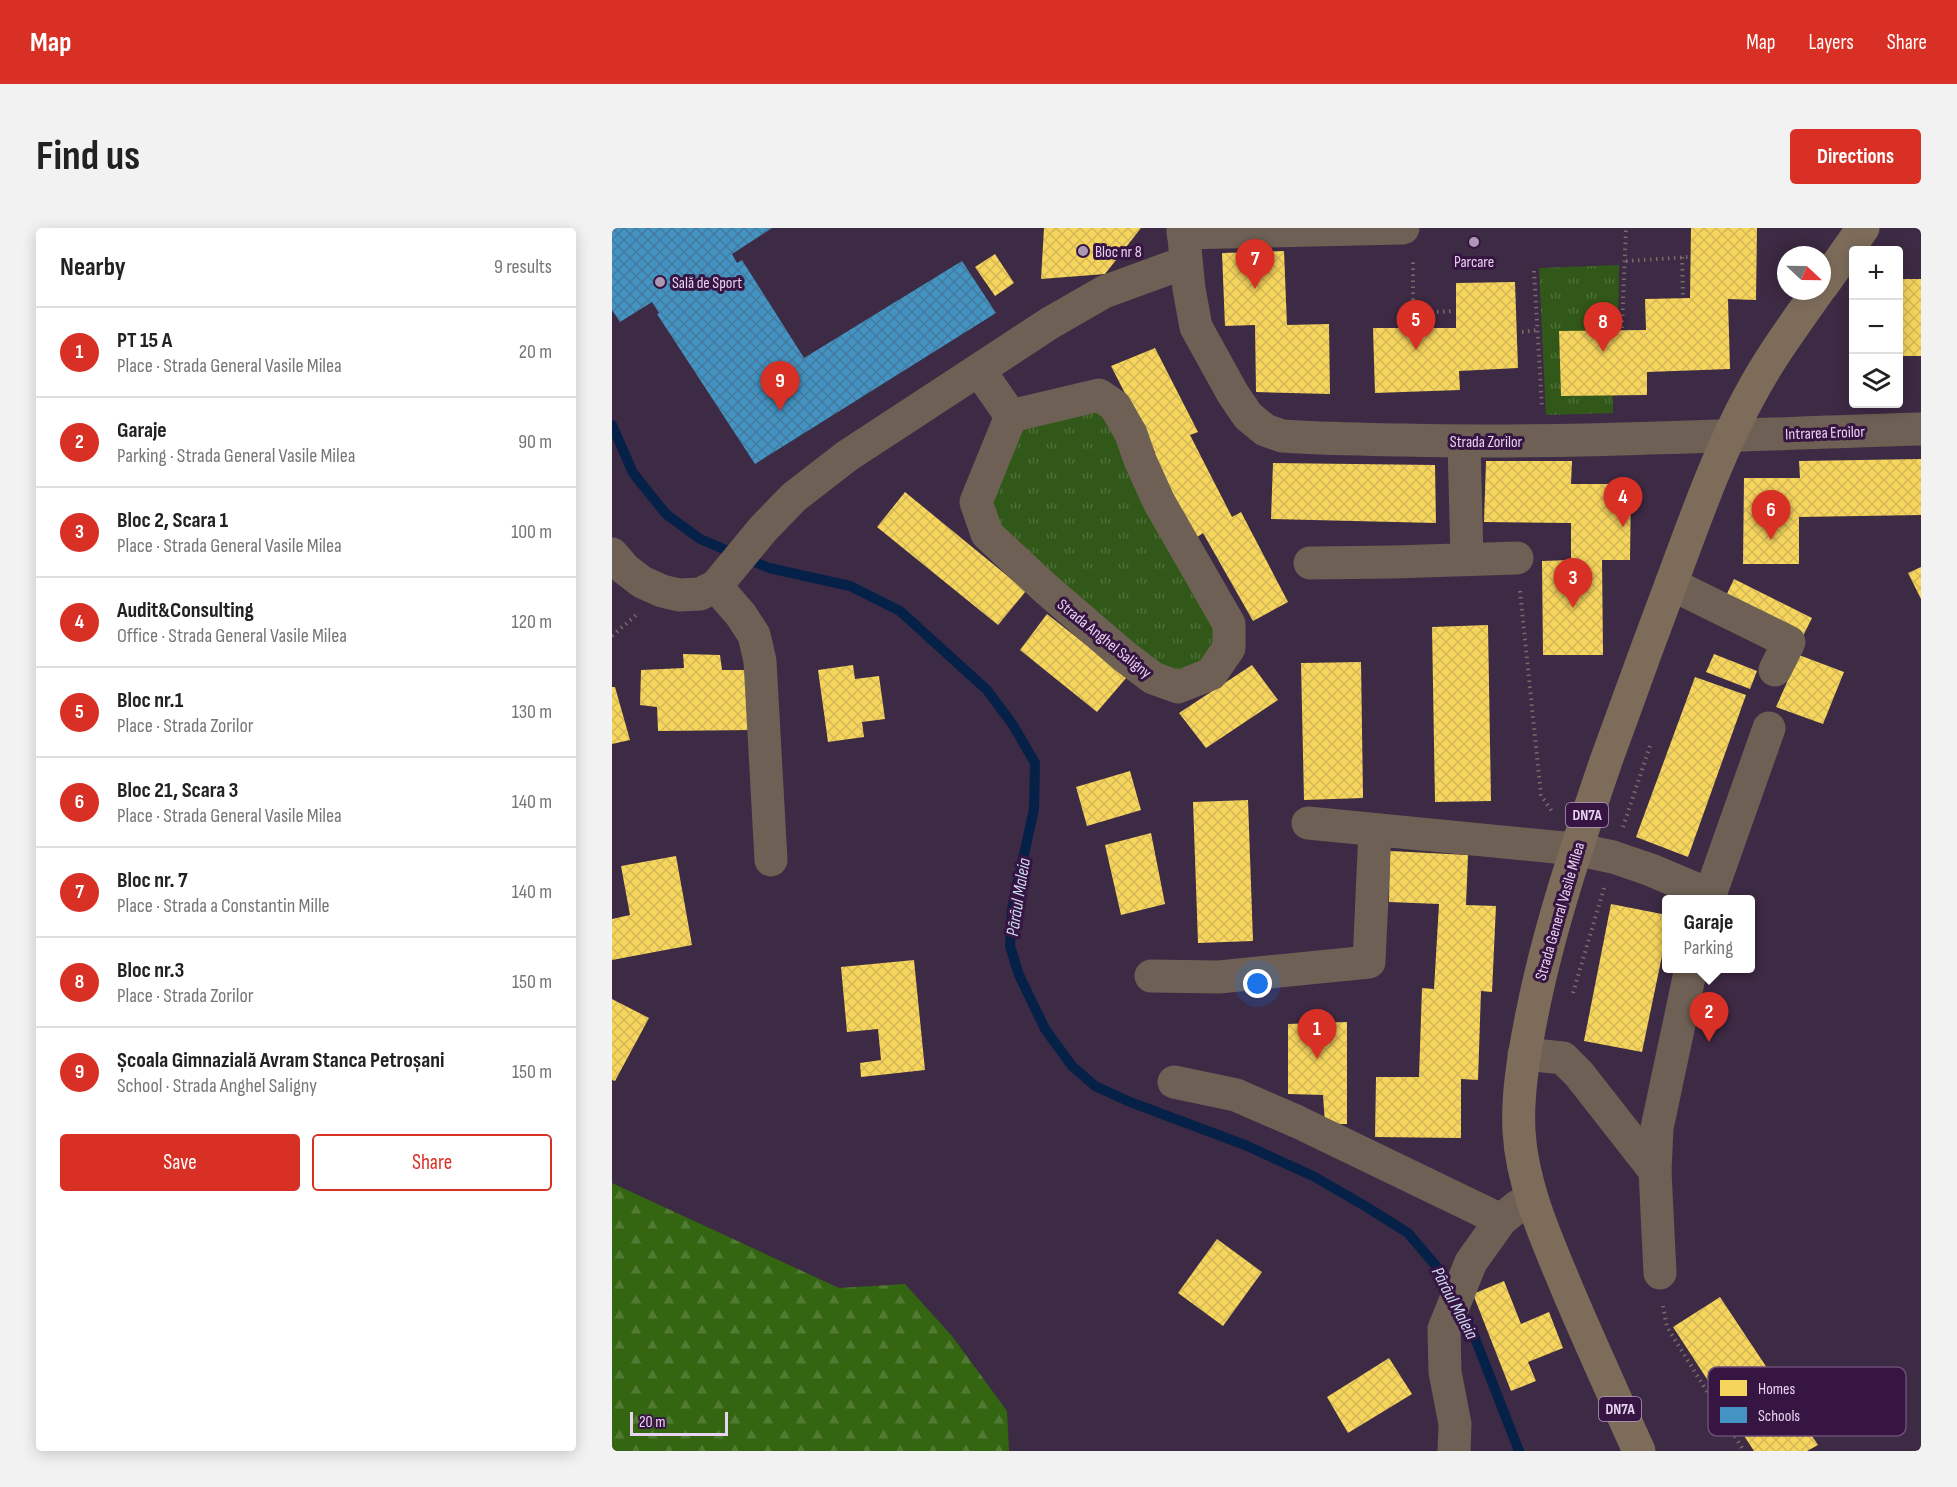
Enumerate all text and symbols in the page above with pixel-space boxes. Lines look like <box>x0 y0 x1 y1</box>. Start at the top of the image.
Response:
text: Map <box>30 26 71 59</box>
text: Map <box>1746 30 1775 55</box>
text: Layers <box>1808 30 1854 55</box>
text: Share <box>1887 30 1927 55</box>
button: Directions <box>1790 129 1921 184</box>
text: Find us <box>36 131 140 182</box>
marker: Parcare <box>1467 235 1481 249</box>
pin: 7 <box>1236 239 1274 289</box>
place label: Bloc nr 8 <box>1095 243 1142 262</box>
marker: Bloc nr 8 <box>1076 244 1090 258</box>
north arrow <box>1777 246 1831 300</box>
map controls <box>1849 246 1903 408</box>
button: + <box>1849 246 1903 300</box>
text: Nearby <box>60 252 126 283</box>
place label: Parcare <box>1454 253 1494 272</box>
text: 9 results <box>494 255 552 279</box>
place label: Sală de Sport <box>672 274 742 293</box>
marker: Sală de Sport <box>653 275 667 289</box>
pin: 5 <box>1396 300 1436 350</box>
button: − <box>1849 300 1903 354</box>
pin: 8 <box>1584 302 1622 352</box>
text: PT 15 A <box>117 327 172 354</box>
text: 1 <box>76 340 83 364</box>
text: 20 m <box>519 340 552 364</box>
text: Place · Strada General Vasile Milea <box>117 354 342 378</box>
button: layers <box>1849 354 1903 408</box>
pin: 9 <box>760 362 800 411</box>
text: Garaje <box>117 417 167 444</box>
street label: Intrarea Eroilor <box>1785 423 1866 444</box>
text: 2 <box>75 430 84 454</box>
text: 90 m <box>518 430 552 454</box>
street label: Strada Zorilor <box>1450 433 1523 452</box>
text: Parking · Strada General Vasile Milea <box>117 444 356 468</box>
pin: 4 <box>1604 478 1642 527</box>
pin: 6 <box>1752 490 1790 540</box>
text: Bloc 2, Scara 1 <box>117 507 228 534</box>
text: 3 <box>75 520 84 544</box>
text: 100 m <box>511 520 552 544</box>
text: Place · Strada General Vasile Milea <box>117 534 342 558</box>
pin: 3 <box>1554 558 1592 608</box>
street label: Strada Anghel Saligny <box>1053 595 1155 683</box>
text: Audit&Consulting <box>117 597 254 624</box>
text: 4 <box>75 610 84 634</box>
text: 120 m <box>512 610 552 634</box>
text: Office · Strada General Vasile Milea <box>117 624 347 648</box>
text: Bloc nr.1 <box>117 687 183 714</box>
text: 5 <box>75 700 84 724</box>
text: 130 m <box>512 700 552 724</box>
text: Place · Strada Zorilor <box>117 714 254 738</box>
text: Bloc 21, Scara 3 <box>117 777 238 804</box>
text: 6 <box>75 790 84 814</box>
text: 140 m <box>512 790 552 814</box>
road number: DN7A <box>1566 803 1608 827</box>
text: Place · Strada General Vasile Milea <box>117 804 342 828</box>
street label: Strada General Vasile Milea <box>1532 840 1589 983</box>
water label: Pârâul Maleia <box>1002 856 1035 938</box>
text: Bloc nr. 7 <box>117 867 188 894</box>
text: 7 <box>75 880 84 904</box>
text: 140 m <box>512 880 552 904</box>
text: Place · Strada a Constantin Mille <box>117 894 330 918</box>
popup <box>1662 895 1755 973</box>
text: Garaje <box>1684 909 1733 936</box>
text: Parking <box>1684 936 1733 960</box>
text: Bloc nr.3 <box>117 957 184 984</box>
your location <box>1243 969 1272 998</box>
text: 8 <box>75 970 84 994</box>
text: 150 m <box>512 970 552 994</box>
text: Place · Strada Zorilor <box>117 984 254 1008</box>
pin: 2 <box>1690 992 1728 1042</box>
pin: 1 <box>1298 1010 1336 1059</box>
text: Școala Gimnazială Avram Stanca Petroșani <box>117 1047 445 1074</box>
text: 9 <box>75 1060 84 1084</box>
text: 150 m <box>512 1060 552 1084</box>
text: School · Strada Anghel Saligny <box>117 1074 317 1098</box>
button: Save <box>60 1134 300 1191</box>
button: Share <box>312 1134 552 1191</box>
water label: Pârâul Maleia <box>1427 1263 1483 1344</box>
legend <box>1708 1367 1906 1436</box>
text: Homes <box>1758 1380 1795 1399</box>
road number: DN7A <box>1599 1397 1641 1421</box>
text: Schools <box>1758 1407 1800 1426</box>
scale bar <box>630 1409 728 1436</box>
text: 20 m <box>639 1413 666 1432</box>

